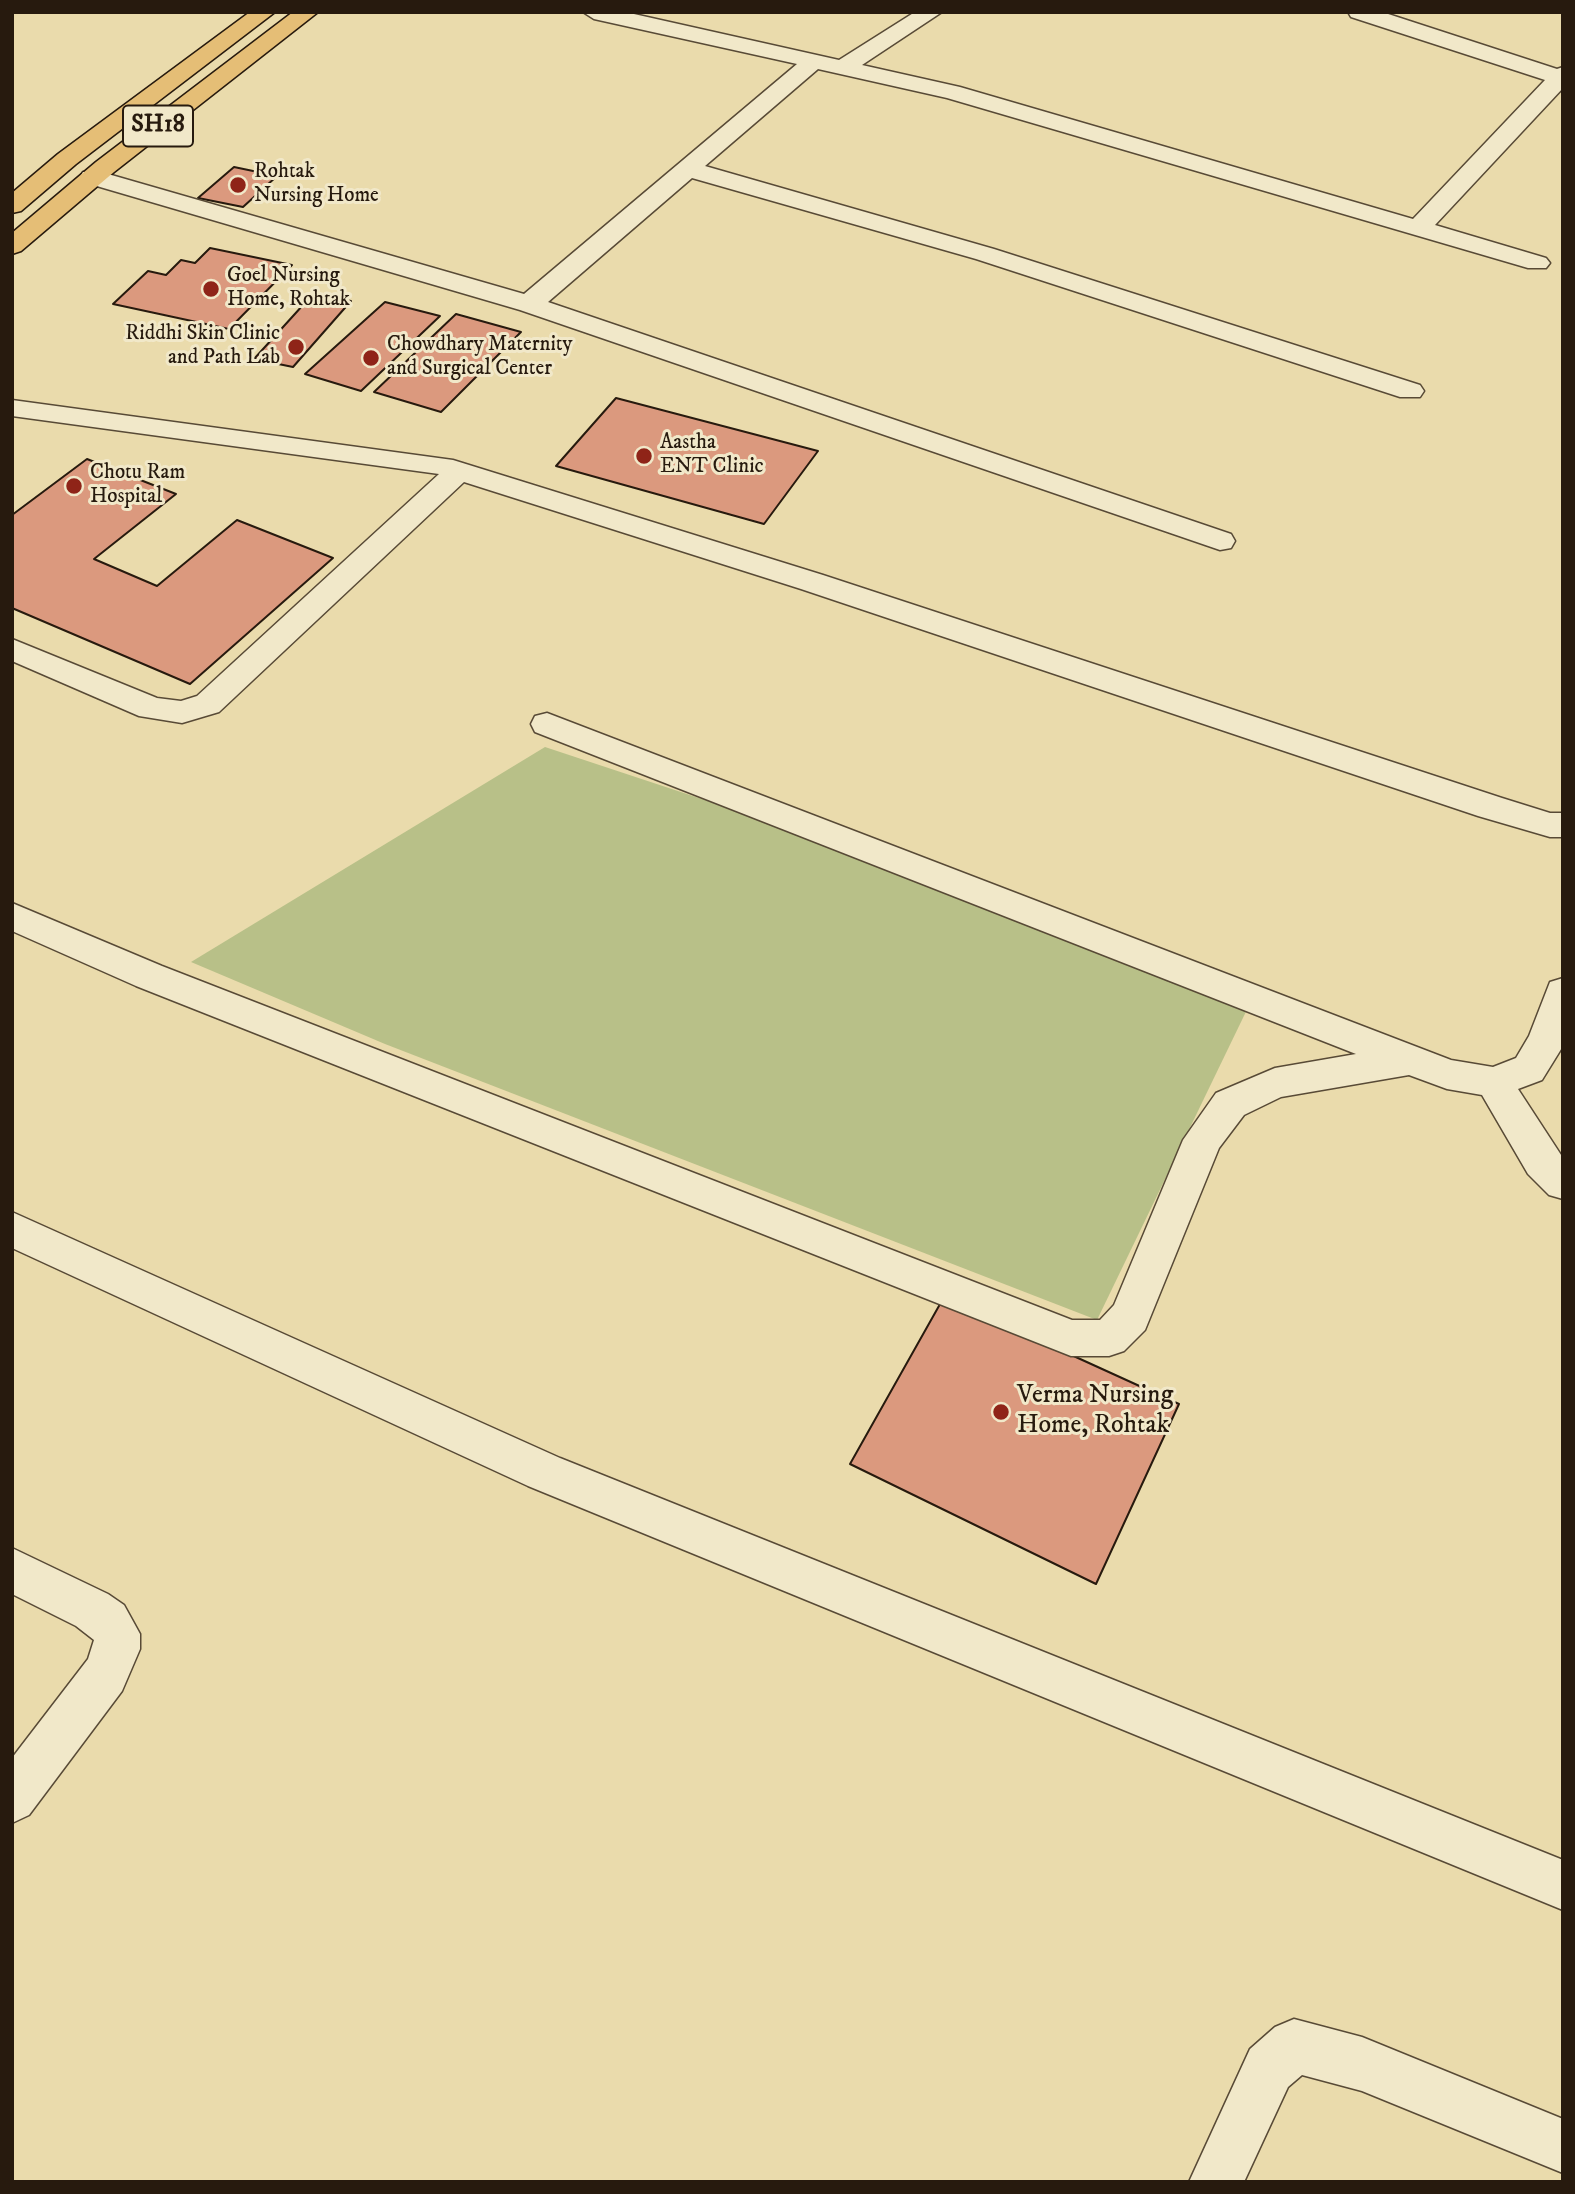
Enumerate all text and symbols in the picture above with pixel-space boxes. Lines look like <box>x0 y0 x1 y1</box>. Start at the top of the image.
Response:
road number: SH18 <box>123 106 193 146</box>
place label: Rohtak Nursing Home <box>254 160 379 210</box>
marker: Rohtak Nursing Home <box>228 175 248 195</box>
place label: Goel Nursing Home, Rohtak <box>227 264 350 314</box>
marker: Goel Nursing Home, Rohtak <box>201 279 221 299</box>
place label: Riddhi Skin Clinic and Path Lab <box>125 322 280 372</box>
place label: Chowdhary Maternity and Surgical Center <box>387 333 572 383</box>
marker: Riddhi Skin Clinic and Path Lab <box>286 337 306 357</box>
marker: Chowdhary Maternity and Surgical Center <box>361 348 381 368</box>
place label: Aastha ENT Clinic <box>660 431 764 481</box>
marker: Aastha ENT Clinic <box>634 446 654 466</box>
place label: Chotu Ram Hospital <box>90 461 185 511</box>
marker: Chotu Ram Hospital <box>64 476 84 496</box>
place label: Verma Nursing Home, Rohtak <box>1017 1381 1173 1442</box>
marker: Verma Nursing Home, Rohtak <box>991 1402 1011 1422</box>

